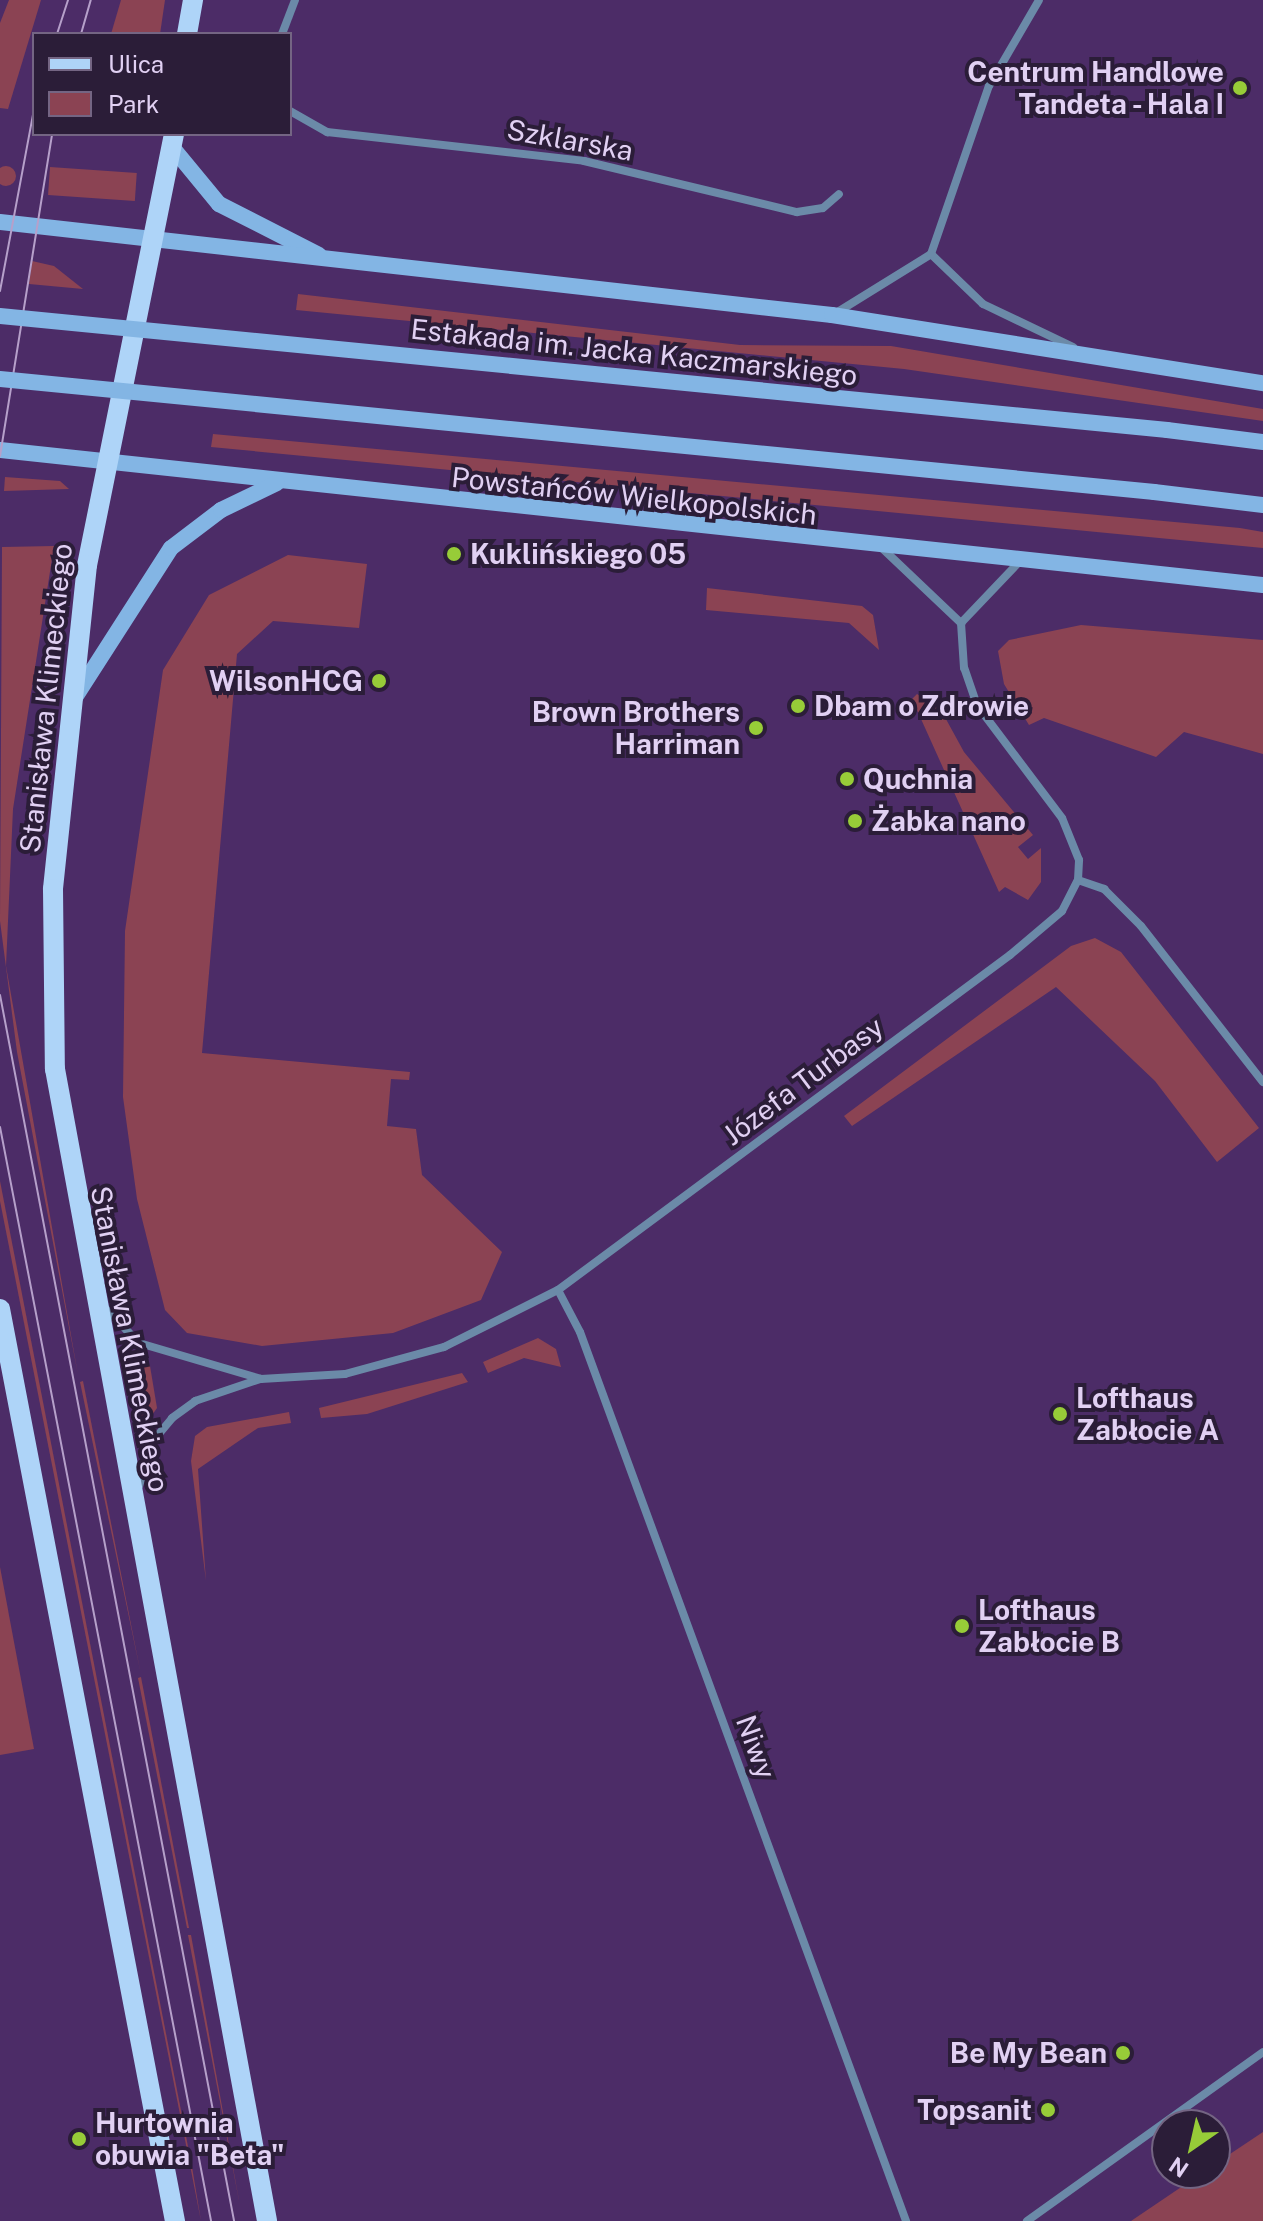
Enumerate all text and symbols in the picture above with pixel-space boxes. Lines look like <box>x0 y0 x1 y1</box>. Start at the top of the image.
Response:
legend <box>32 32 292 136</box>
text: Ulica <box>108 50 164 78</box>
place label: Centrum Handlowe Tandeta - Hala I <box>967 55 1224 121</box>
marker: Centrum Handlowe Tandeta - Hala I <box>1231 79 1249 97</box>
text: Park <box>108 90 159 118</box>
street label: Szklarska <box>504 112 636 168</box>
street label: Estakada im. Jacka Kaczmarskiego <box>409 312 859 392</box>
street label: Powstańców Wielkopolskich <box>449 460 819 532</box>
place label: Kuklińskiego 05 <box>470 537 686 571</box>
street label: Stanisława Klimeckiego <box>13 542 79 854</box>
marker: Kuklińskiego 05 <box>445 545 463 563</box>
place label: WilsonHCG <box>209 664 363 698</box>
marker: WilsonHCG <box>370 672 388 690</box>
place label: Dbam o Zdrowie <box>814 689 1029 723</box>
place label: Brown Brothers Harriman <box>532 695 740 761</box>
marker: Dbam o Zdrowie <box>789 697 807 715</box>
marker: Brown Brothers Harriman <box>747 719 765 737</box>
place label: Quchnia <box>863 762 973 796</box>
marker: Quchnia <box>838 770 856 788</box>
place label: Żabka nano <box>871 804 1026 838</box>
marker: Żabka nano <box>846 812 864 830</box>
street label: Józefa Turbasy <box>716 1010 890 1152</box>
street label: Stanisława Klimeckiego <box>84 1183 176 1495</box>
place label: Lofthaus Zabłocie A <box>1076 1381 1219 1447</box>
marker: Lofthaus Zabłocie A <box>1051 1405 1069 1423</box>
place label: Lofthaus Zabłocie B <box>978 1593 1120 1659</box>
marker: Lofthaus Zabłocie B <box>953 1617 971 1635</box>
street label: Niwy <box>729 1711 783 1783</box>
place label: Be My Bean <box>950 2036 1107 2070</box>
marker: Be My Bean <box>1114 2044 1132 2062</box>
place label: Topsanit <box>917 2093 1032 2127</box>
marker: Topsanit <box>1039 2101 1057 2119</box>
place label: Hurtownia obuwia "Beta" <box>95 2106 284 2172</box>
north arrow <box>1151 2109 1231 2189</box>
marker: Hurtownia obuwia "Beta" <box>70 2130 88 2148</box>
text: N <box>1164 2152 1193 2183</box>

